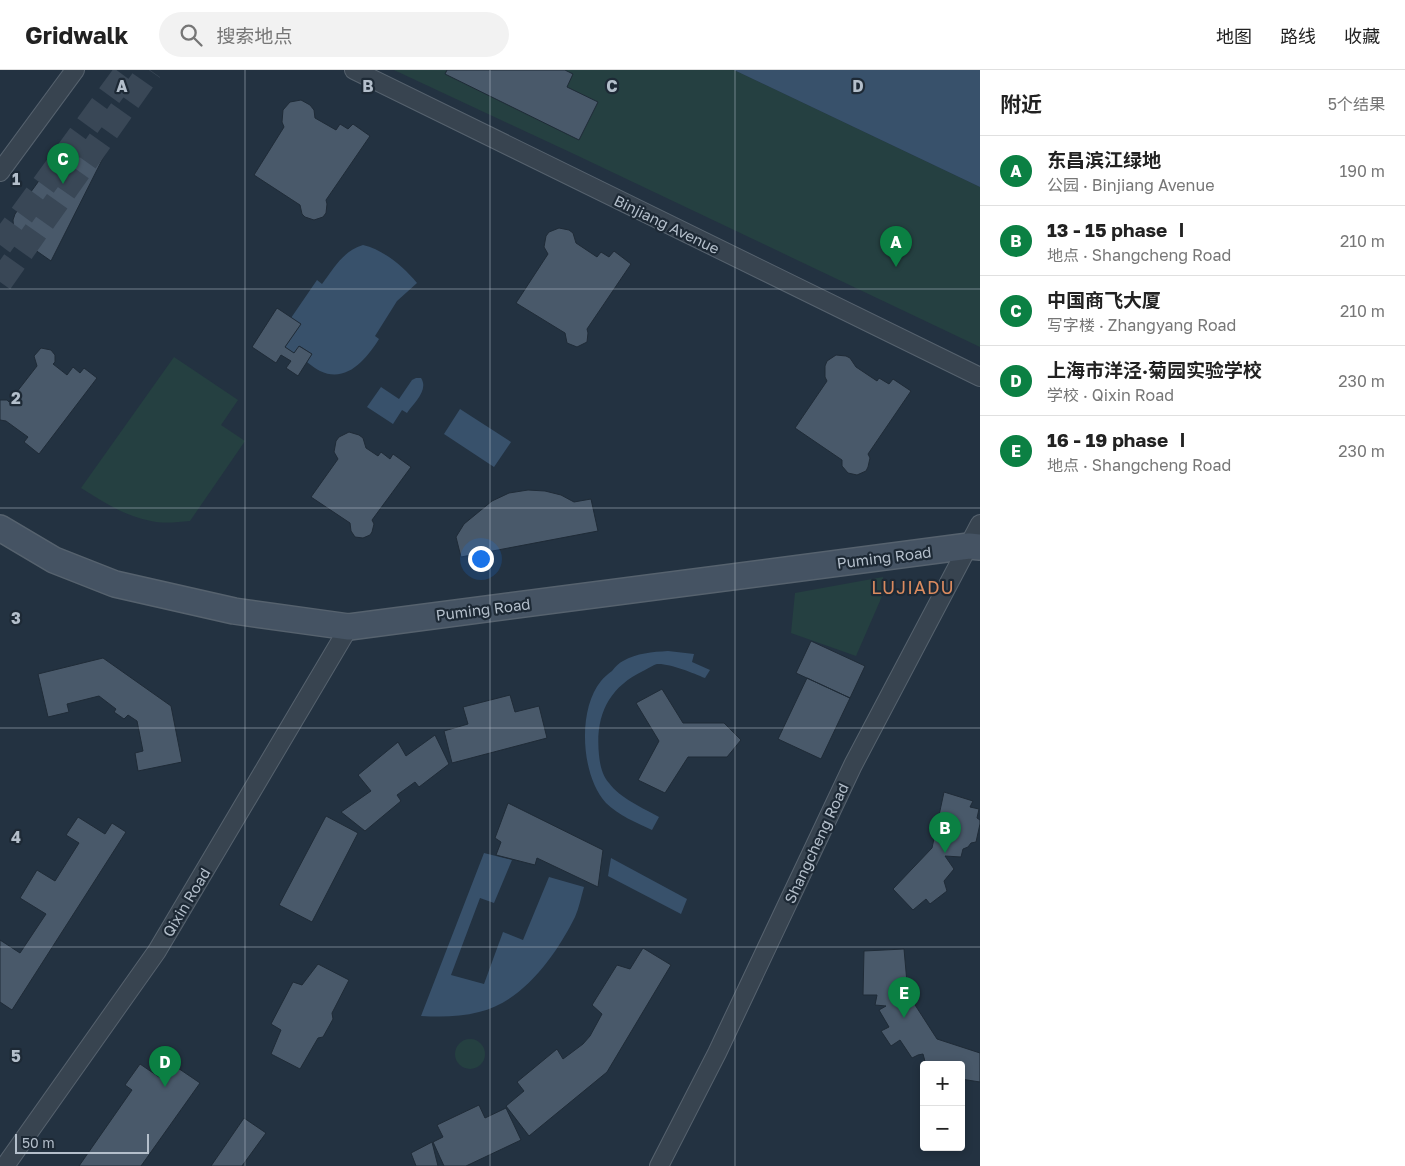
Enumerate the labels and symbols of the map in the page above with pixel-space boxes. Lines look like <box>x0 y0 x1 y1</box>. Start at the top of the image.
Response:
text: A <box>116 76 128 96</box>
text: B <box>362 76 374 96</box>
text: C <box>606 76 618 96</box>
text: D <box>852 76 864 96</box>
pin: C <box>47 143 79 184</box>
text: 1 <box>12 169 20 189</box>
street label: Binjiang Avenue <box>611 191 723 257</box>
pin: A <box>880 226 912 267</box>
text: 2 <box>11 388 21 408</box>
street label: Puming Road <box>836 542 932 572</box>
your location <box>468 546 494 572</box>
district label: LUJIADU <box>871 576 955 598</box>
street label: Puming Road <box>435 594 531 624</box>
text: 3 <box>11 608 21 628</box>
street label: Shangcheng Road <box>780 780 852 906</box>
pin: B <box>929 812 961 853</box>
text: 4 <box>11 827 21 847</box>
street label: Qixin Road <box>158 864 214 940</box>
pin: E <box>888 977 920 1018</box>
text: 5 <box>11 1046 21 1066</box>
pin: D <box>149 1046 181 1087</box>
scale bar <box>15 1131 149 1154</box>

